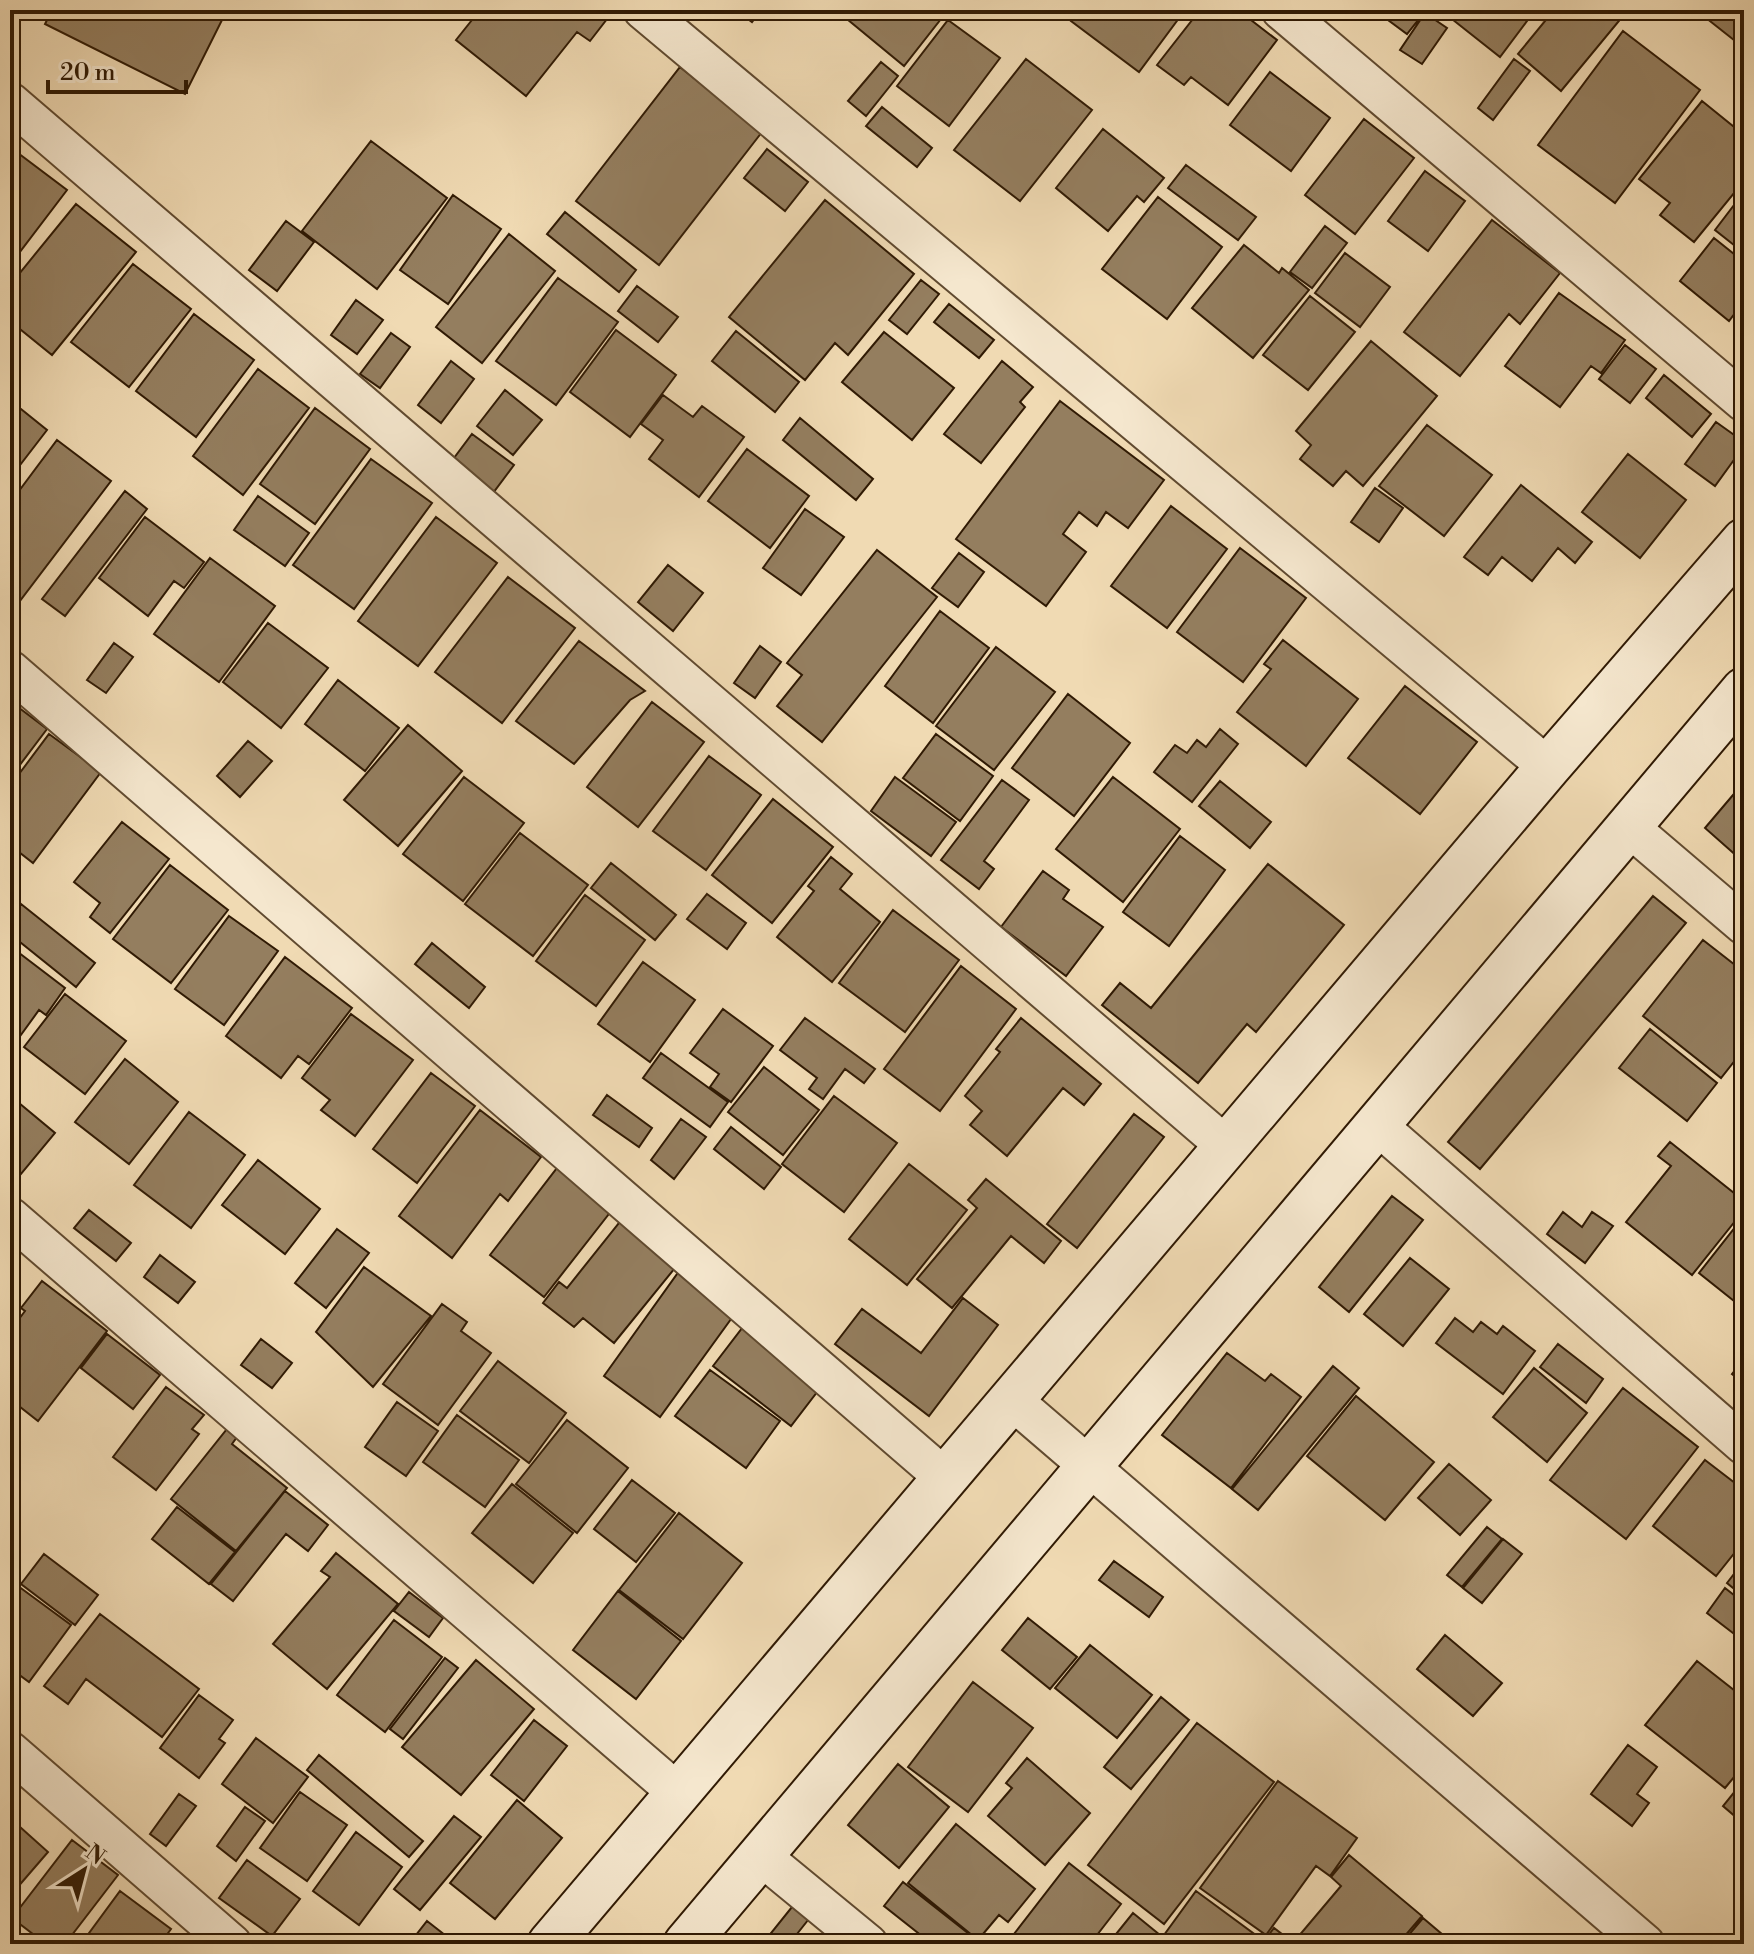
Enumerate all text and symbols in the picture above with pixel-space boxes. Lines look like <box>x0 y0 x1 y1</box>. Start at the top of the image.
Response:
scale bar <box>48 44 186 94</box>
text: 20 m <box>60 58 116 88</box>
north arrow <box>44 1830 124 1910</box>
text: N <box>80 1839 110 1871</box>

